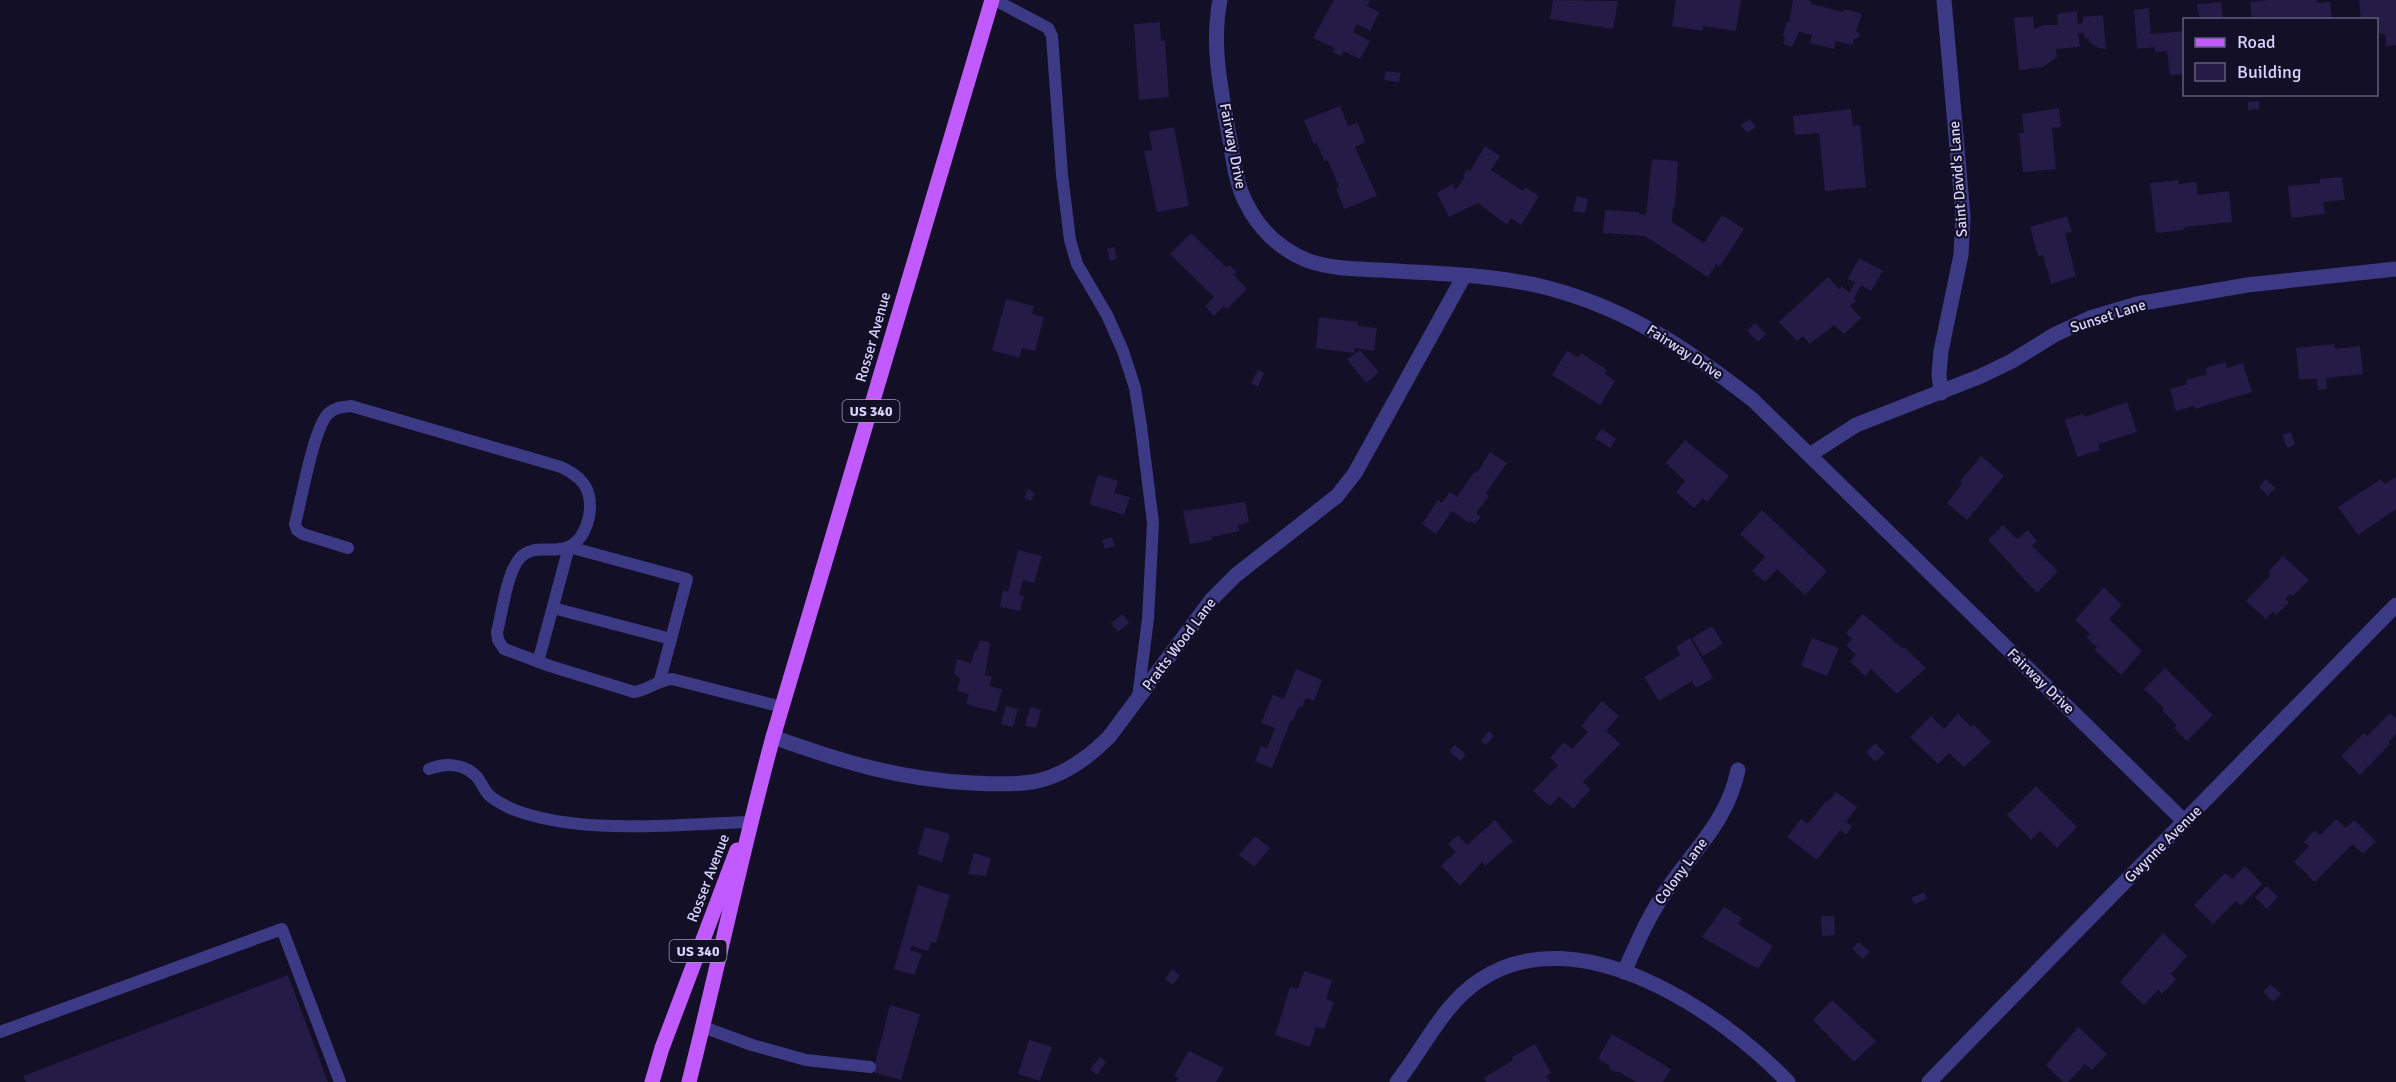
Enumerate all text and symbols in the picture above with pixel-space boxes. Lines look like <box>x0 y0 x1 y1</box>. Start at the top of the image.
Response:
legend <box>2183 18 2378 96</box>
text: Road <box>2237 31 2276 53</box>
text: Building <box>2237 61 2301 83</box>
street label: Fairway Drive <box>1216 102 1250 190</box>
street label: Saint David's Lane <box>1945 120 1971 238</box>
street label: Rosser Avenue <box>852 290 894 384</box>
street label: Sunset Lane <box>2068 295 2148 337</box>
street label: Fairway Drive <box>1644 321 1726 383</box>
road number: US 340 <box>842 400 900 422</box>
street label: Pratts Wood Lane <box>1138 594 1220 694</box>
street label: Fairway Drive <box>2004 644 2078 718</box>
street label: Gwynne Avenue <box>2121 802 2205 886</box>
street label: Rosser Avenue <box>683 831 733 925</box>
street label: Colony Lane <box>1651 834 1711 908</box>
road number: US 340 <box>670 940 726 962</box>

